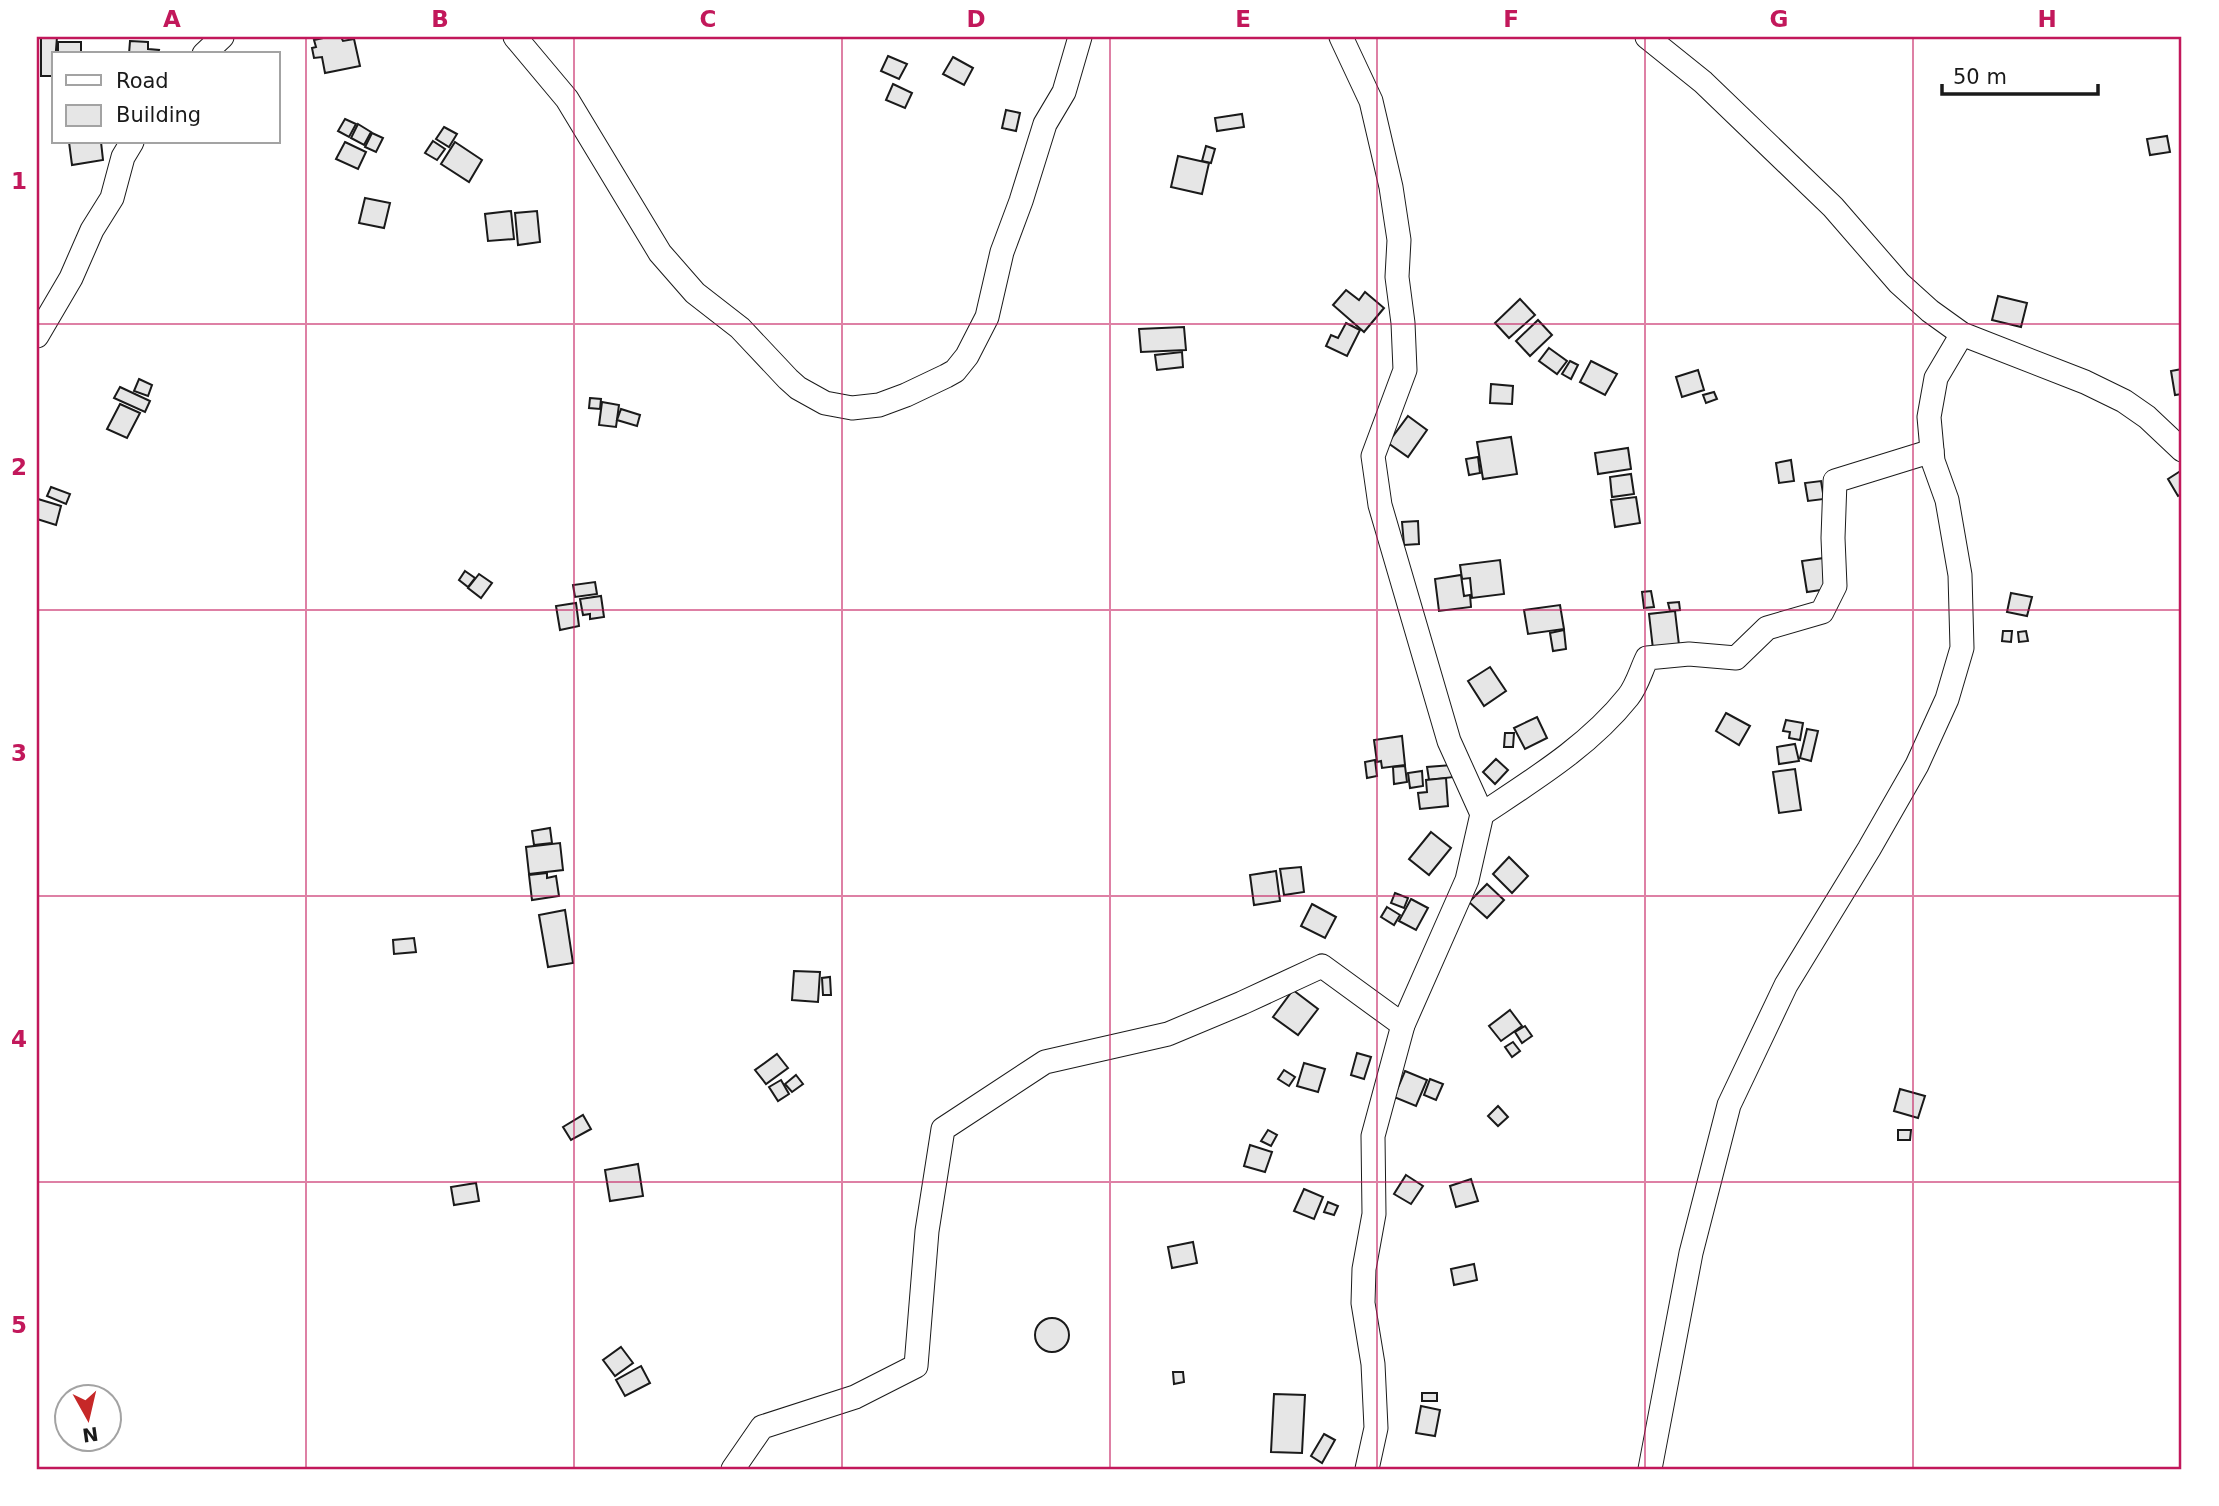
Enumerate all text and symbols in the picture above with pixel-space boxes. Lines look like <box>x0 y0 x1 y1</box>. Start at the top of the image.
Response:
text: A <box>163 6 181 32</box>
text: B <box>431 6 449 32</box>
text: C <box>700 6 716 32</box>
text: D <box>966 6 986 32</box>
text: E <box>1235 6 1251 32</box>
text: F <box>1503 6 1519 32</box>
text: G <box>1770 6 1788 32</box>
text: H <box>2037 6 2057 32</box>
legend <box>52 52 280 144</box>
scale bar <box>1942 52 2098 96</box>
text: 50 m <box>1953 65 2007 89</box>
text: Road <box>116 69 169 93</box>
text: Building <box>116 103 201 127</box>
text: 1 <box>11 168 27 194</box>
text: 2 <box>11 454 27 480</box>
text: 3 <box>11 740 27 766</box>
text: 4 <box>11 1026 27 1052</box>
text: 5 <box>11 1312 27 1338</box>
north arrow <box>52 1384 122 1454</box>
text: N <box>81 1423 100 1447</box>

